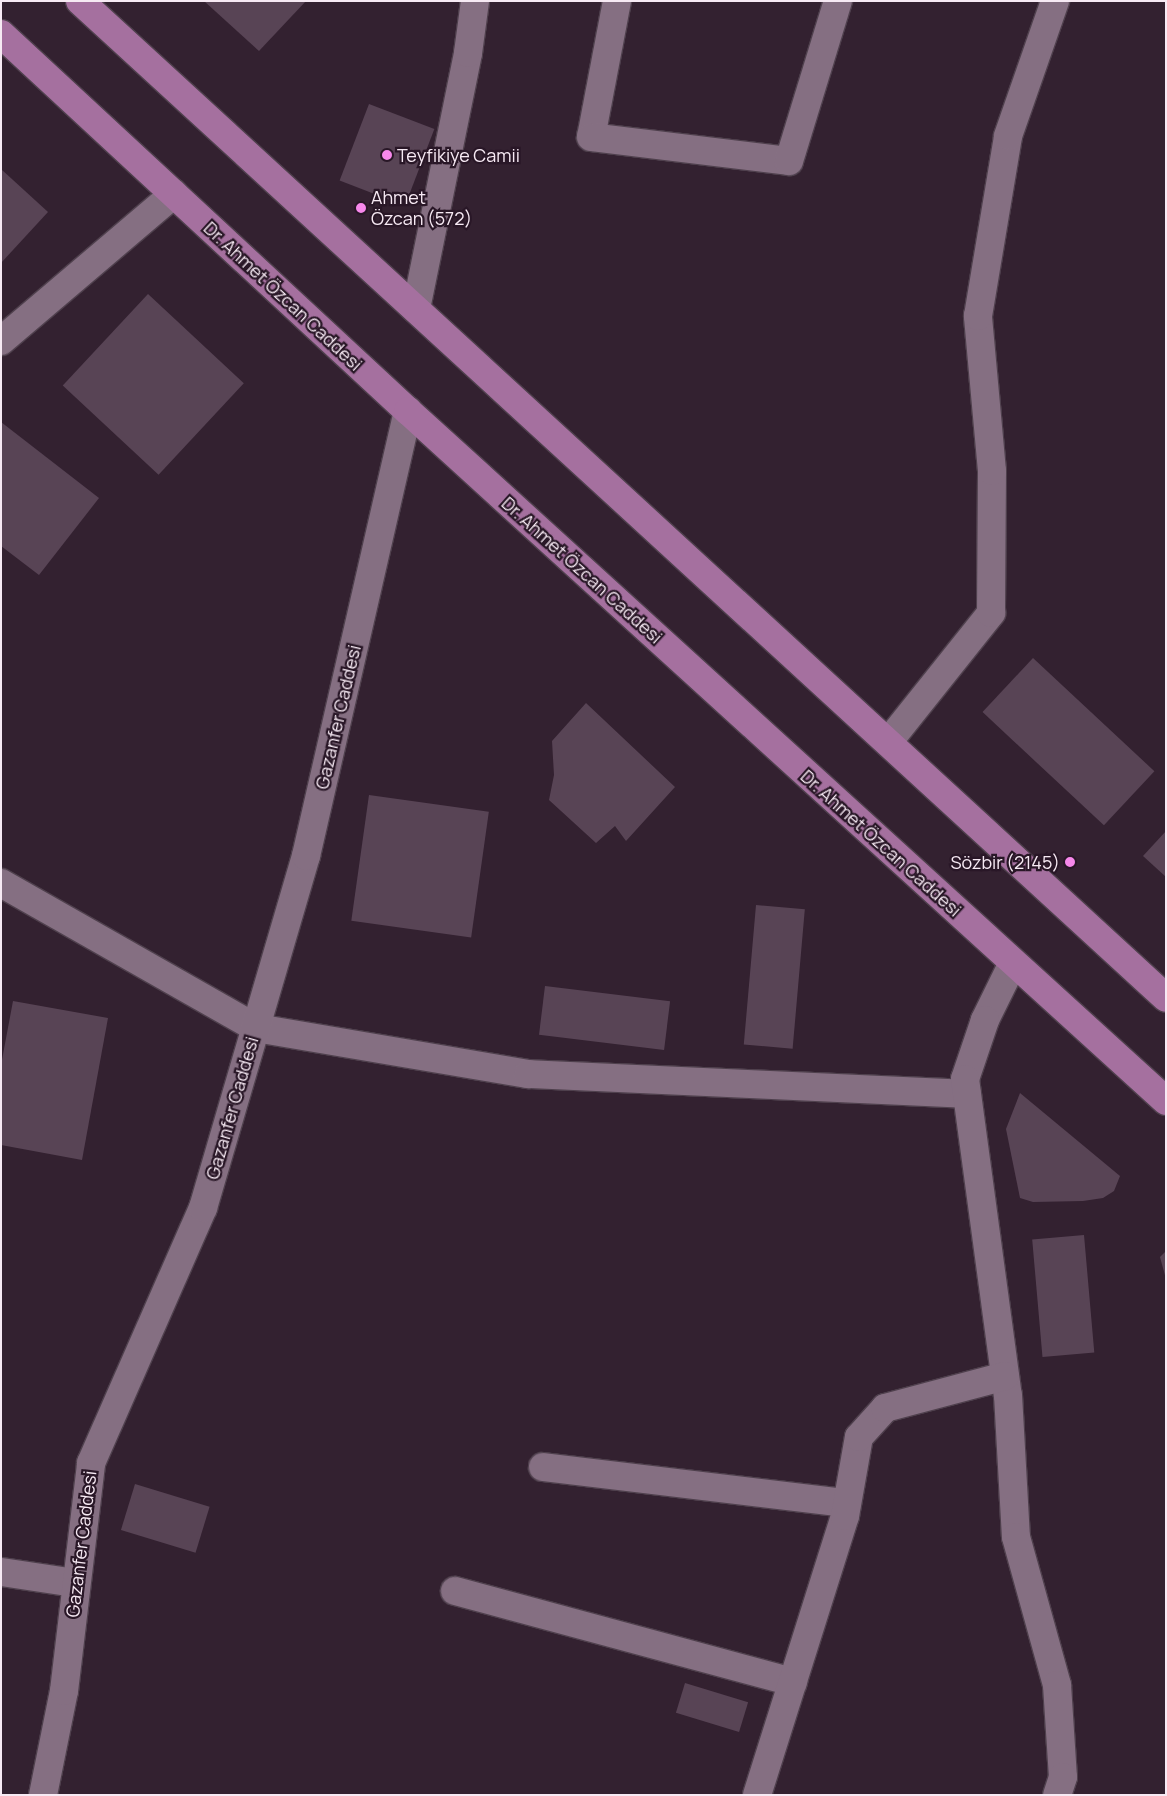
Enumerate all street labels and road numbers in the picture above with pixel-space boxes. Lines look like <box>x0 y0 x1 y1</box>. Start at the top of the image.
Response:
street label: Dr. Ahmet Özcan Caddesi <box>199 217 367 375</box>
street label: Dr. Ahmet Özcan Caddesi <box>497 492 667 648</box>
street label: Gazanfer Caddesi <box>311 643 365 791</box>
street label: Dr. Ahmet Özcan Caddesi <box>796 765 966 921</box>
street label: Gazanfer Caddesi <box>201 1034 263 1182</box>
street label: Gazanfer Caddesi <box>61 1470 101 1618</box>

